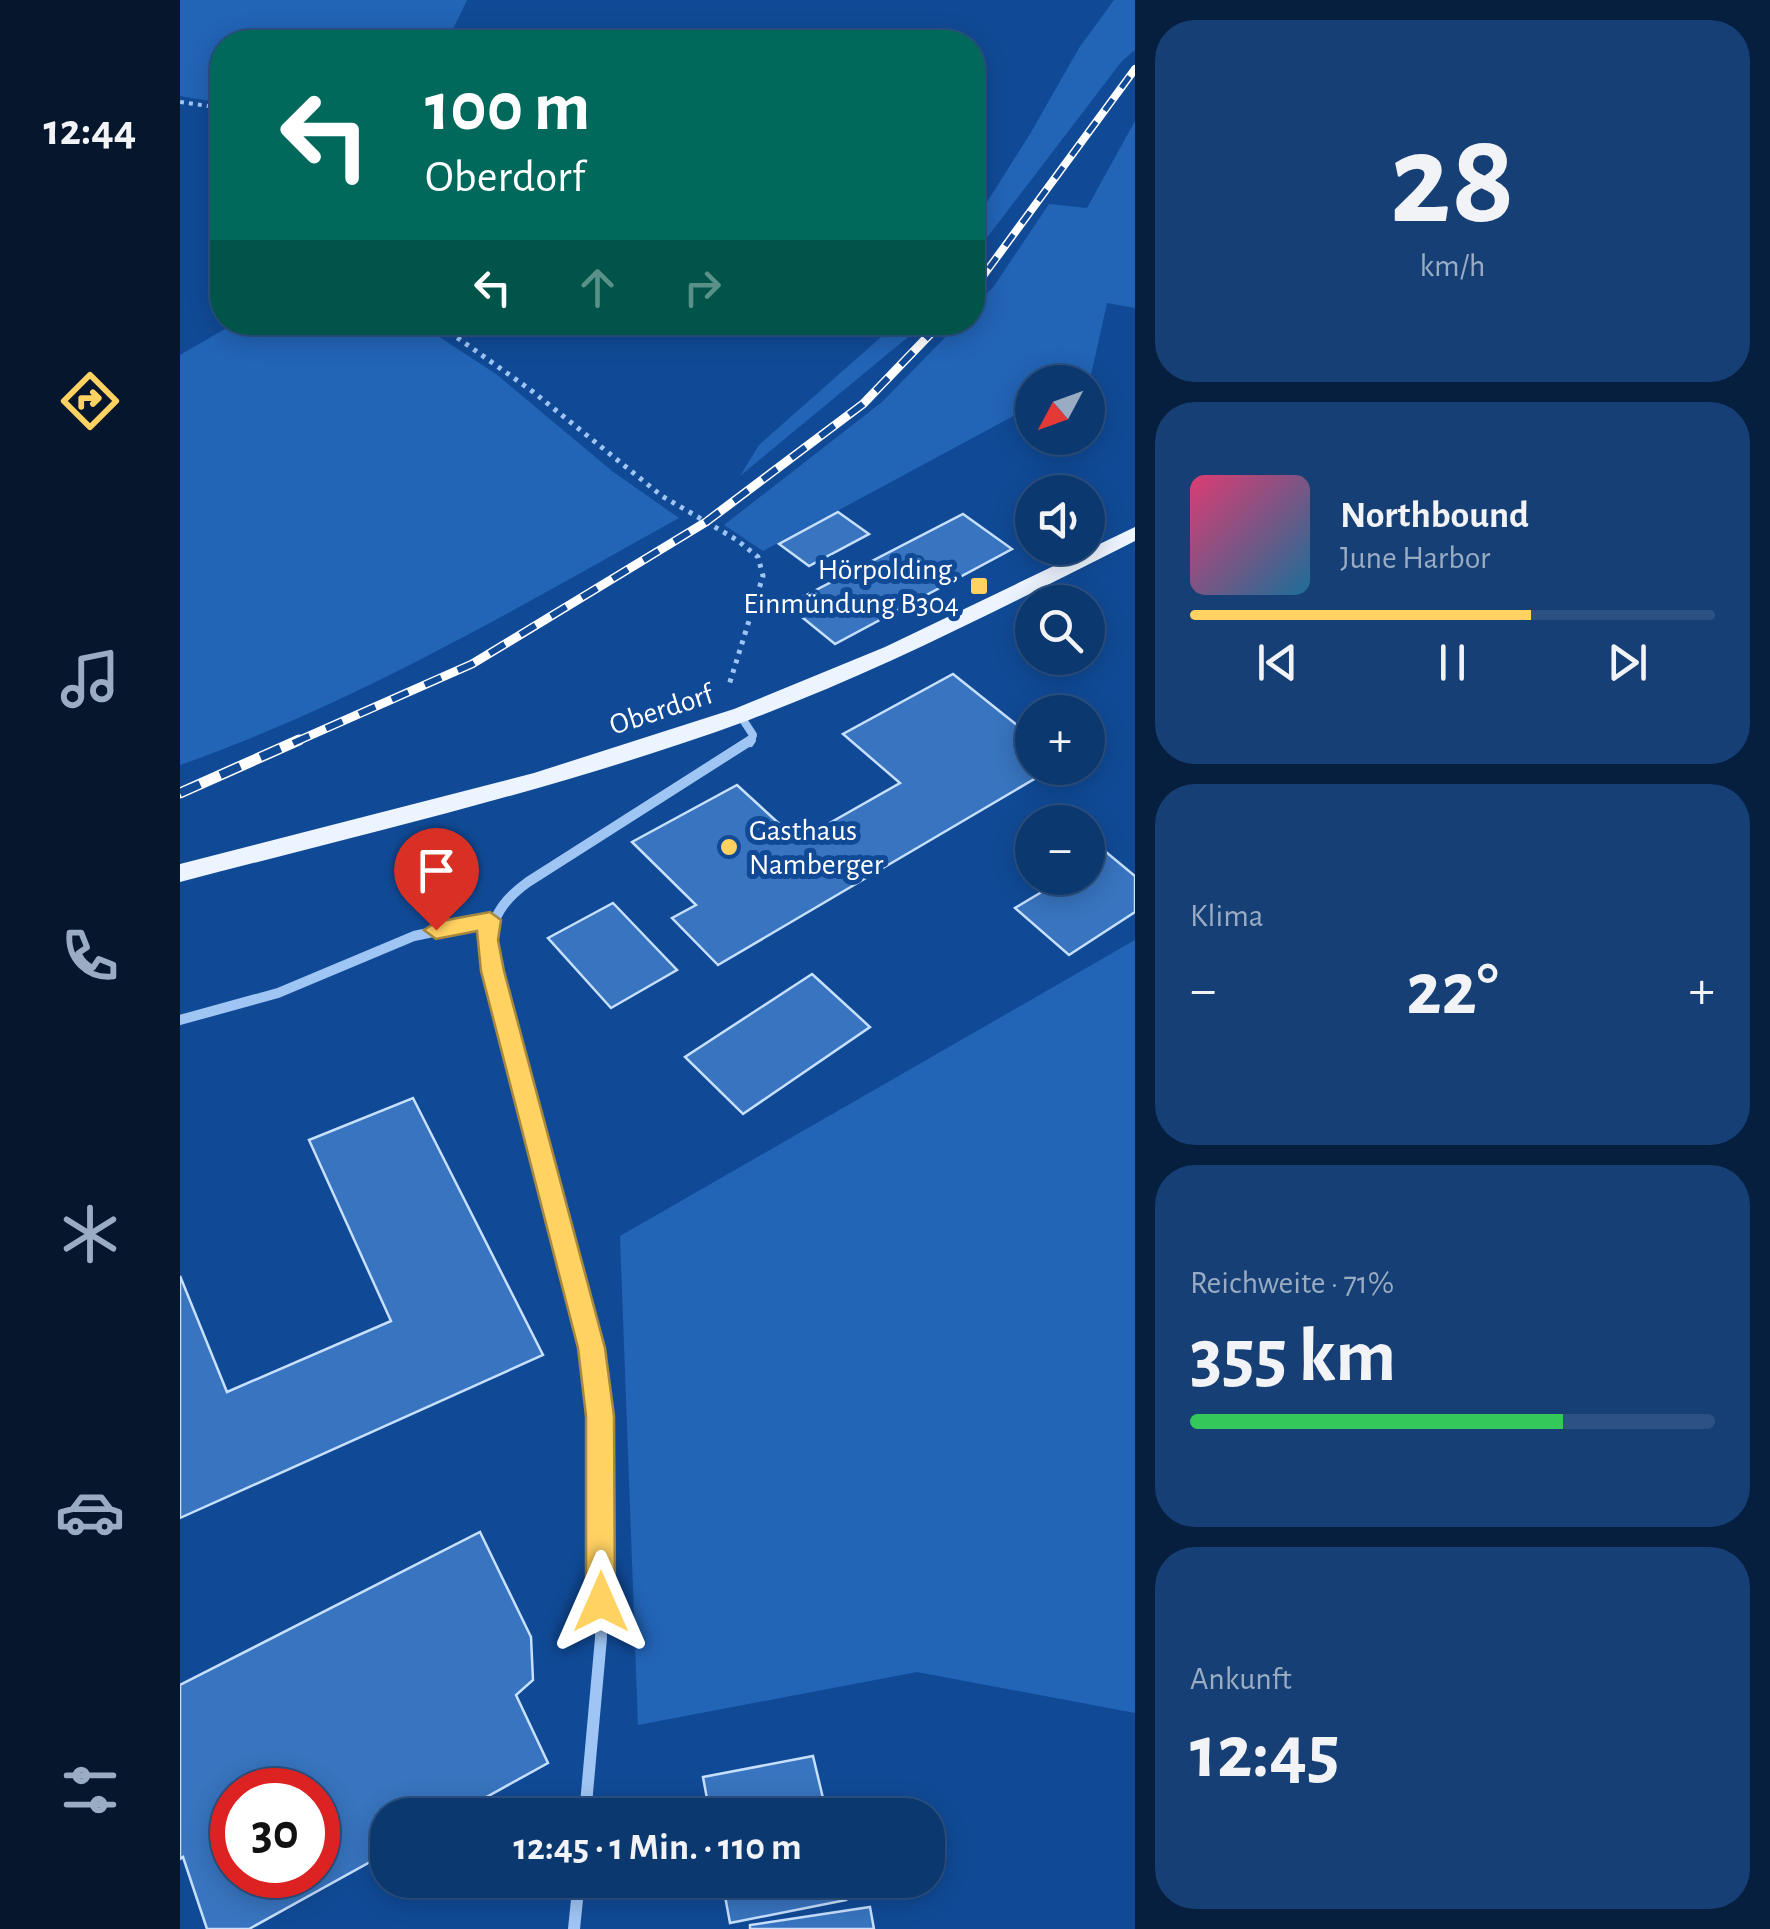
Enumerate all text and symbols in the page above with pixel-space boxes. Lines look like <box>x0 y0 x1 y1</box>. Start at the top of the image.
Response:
icon: left <box>260 70 390 200</box>
text: 100 m <box>425 73 590 143</box>
text: 12:44 <box>44 108 136 153</box>
text: 28 <box>1390 117 1515 247</box>
text: Oberdorf <box>425 155 585 200</box>
text: km/h <box>1419 250 1486 282</box>
icon: left <box>465 260 520 315</box>
icon: ahead <box>570 260 625 315</box>
icon: right <box>675 260 730 315</box>
north arrow <box>1015 365 1105 455</box>
map controls <box>1015 365 1105 895</box>
icon: directions <box>55 366 125 436</box>
button: sound <box>1015 475 1105 565</box>
text: Northbound <box>1340 497 1529 535</box>
text: June Harbor <box>1340 542 1490 574</box>
place label: Hörpolding, Einmündung B304 <box>743 555 959 619</box>
marker: Hörpolding, Einmündung B304 <box>968 575 990 597</box>
button: search <box>1015 585 1105 675</box>
icon: previous <box>1250 635 1305 690</box>
icon: pause <box>1425 635 1480 690</box>
icon: next <box>1600 635 1655 690</box>
icon: music <box>55 644 125 714</box>
street label: Oberdorf <box>606 679 719 741</box>
button: + <box>1015 695 1105 785</box>
button: − <box>1015 805 1105 895</box>
place label: Gasthaus Namberger <box>749 816 884 880</box>
pin <box>394 828 479 931</box>
marker: Gasthaus Namberger <box>718 836 740 858</box>
icon: arrive <box>409 843 464 898</box>
text: Klima <box>1190 900 1264 932</box>
icon: phone <box>55 921 125 991</box>
text: 22° <box>1406 953 1499 1028</box>
text: − <box>1190 963 1216 1018</box>
text: + <box>1689 963 1715 1018</box>
icon: climate <box>55 1199 125 1269</box>
text: Reichweite · 71% <box>1190 1267 1394 1299</box>
text: 355 km <box>1190 1320 1396 1395</box>
icon: car <box>55 1477 125 1547</box>
position arrow <box>549 1550 653 1654</box>
text: Ankunft <box>1190 1663 1292 1695</box>
text: 12:45 <box>1190 1716 1340 1791</box>
icon: filters <box>55 1755 125 1825</box>
speed limit sign: 30 <box>210 1768 340 1898</box>
text: 12:45 · 1 Min. · 110 m <box>513 1829 802 1867</box>

